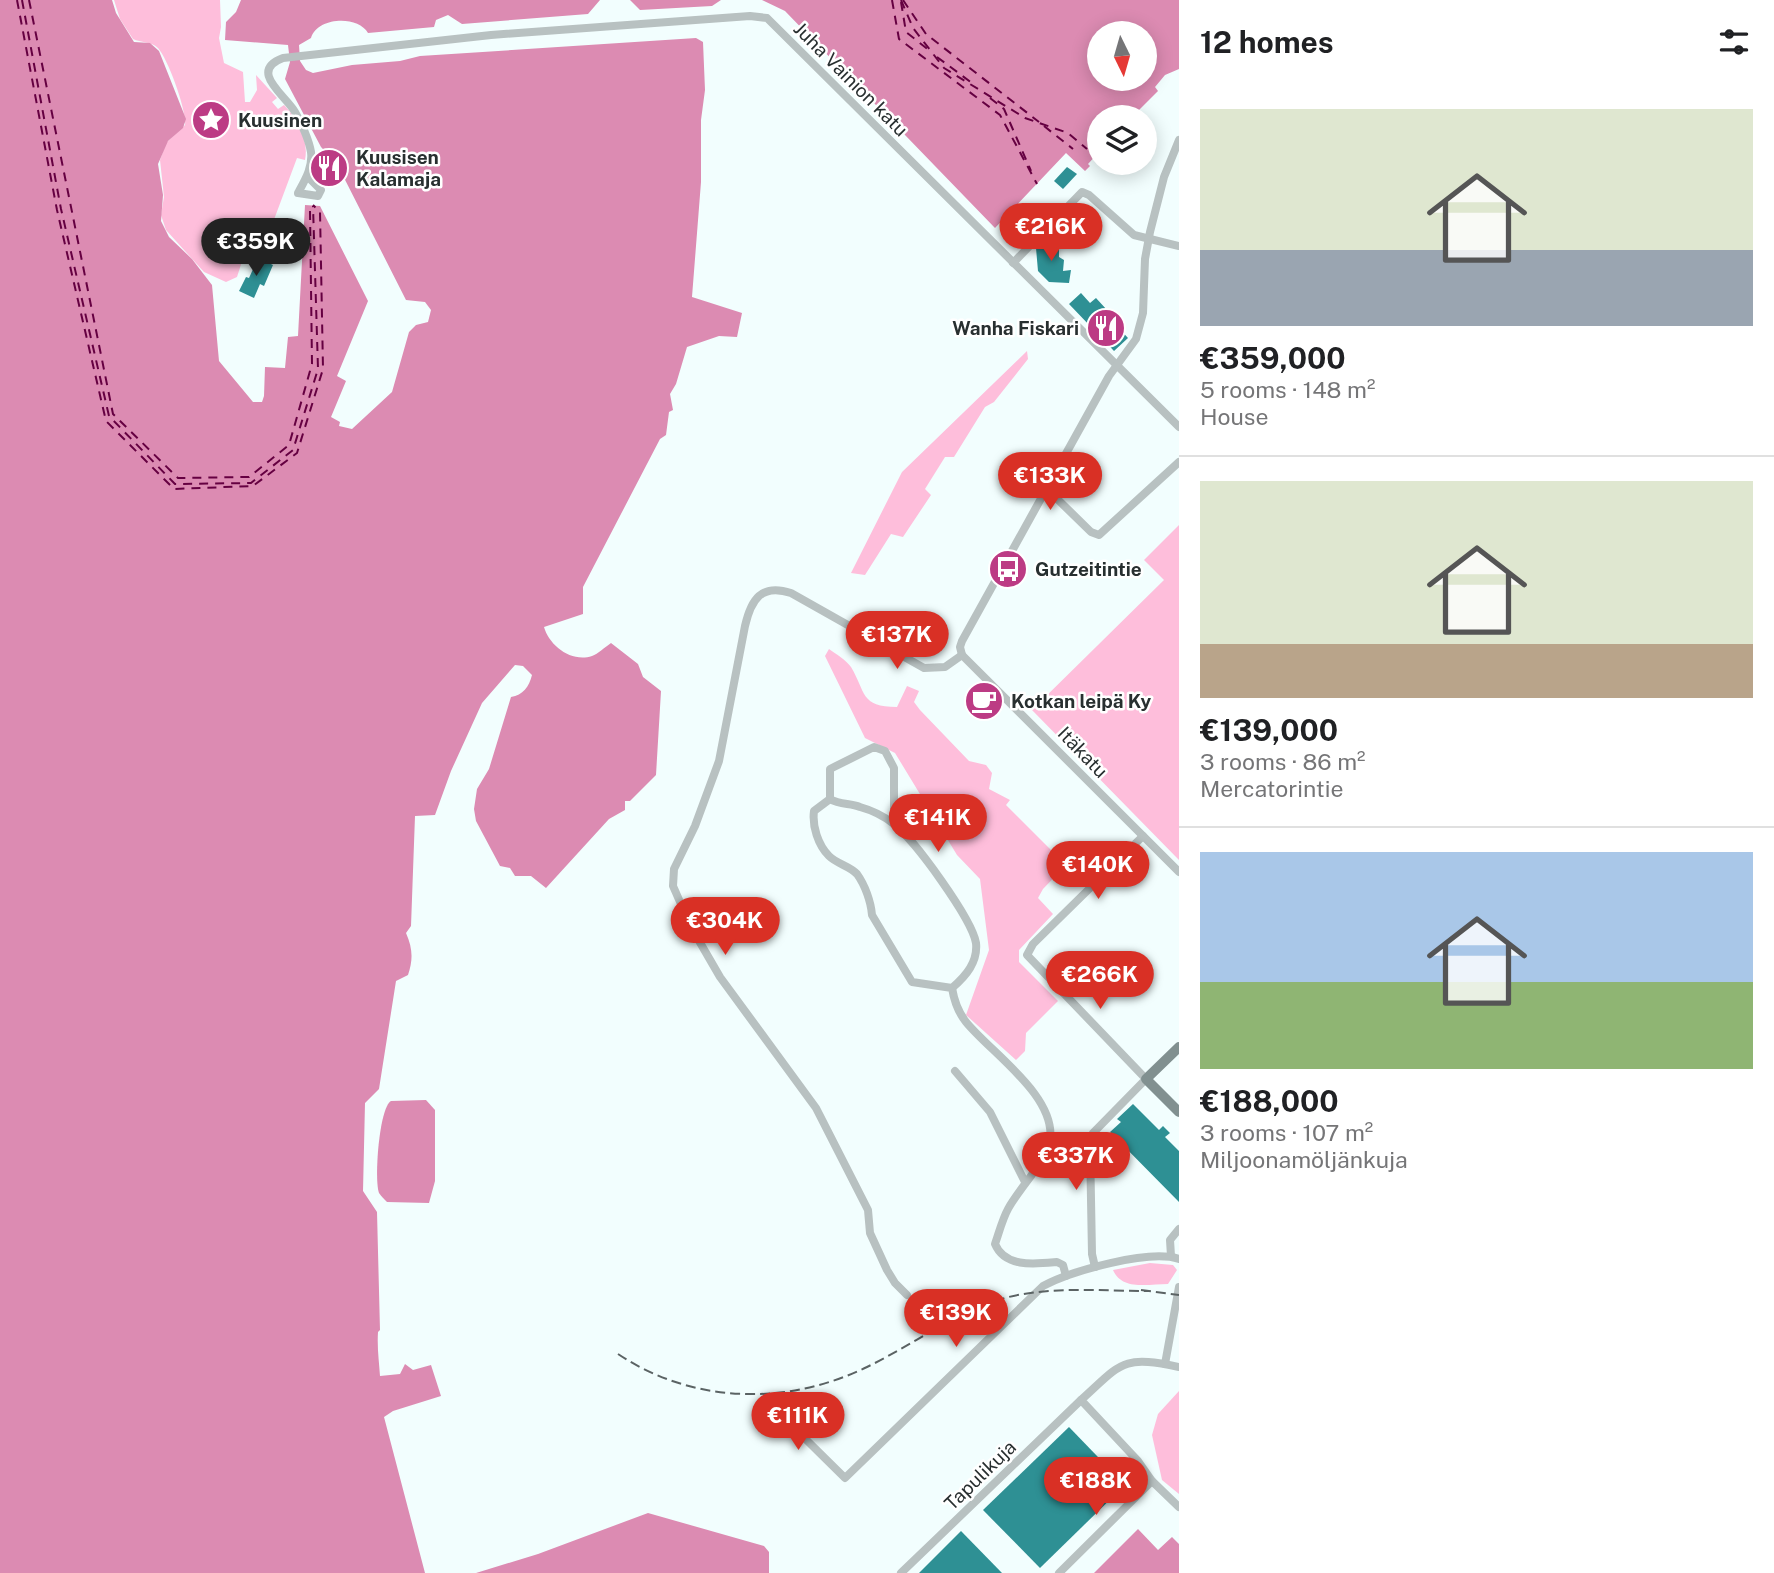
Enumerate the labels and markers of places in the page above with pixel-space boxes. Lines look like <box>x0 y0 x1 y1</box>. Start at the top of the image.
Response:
place icon: Kuusinen <box>190 99 232 141</box>
place label: Kuusinen <box>238 109 322 131</box>
place label: Kuusisen Kalamaja <box>356 146 441 190</box>
restaurant icon: Kuusisen Kalamaja <box>308 147 350 189</box>
pin: €216K <box>1002 204 1100 263</box>
pin: €359K <box>207 218 305 278</box>
restaurant icon: Wanha Fiskari <box>1085 307 1127 349</box>
place label: Wanha Fiskari <box>952 317 1079 339</box>
pin: €133K <box>1001 452 1099 512</box>
bus stop icon: Gutzeitintie <box>987 548 1029 590</box>
place label: Gutzeitintie <box>1035 558 1142 580</box>
pin: €137K <box>848 612 946 671</box>
cafe icon: Kotkan leipä Ky <box>963 680 1005 722</box>
place label: Kotkan leipä Ky <box>1011 690 1151 712</box>
pin: €141K <box>889 794 987 854</box>
pin: €140K <box>1049 842 1147 901</box>
pin: €304K <box>676 898 774 957</box>
pin: €266K <box>1051 951 1149 1011</box>
pin: €337K <box>1027 1132 1125 1192</box>
pin: €139K <box>907 1290 1005 1349</box>
pin: €111K <box>749 1392 847 1452</box>
pin: €188K <box>1047 1458 1145 1517</box>

